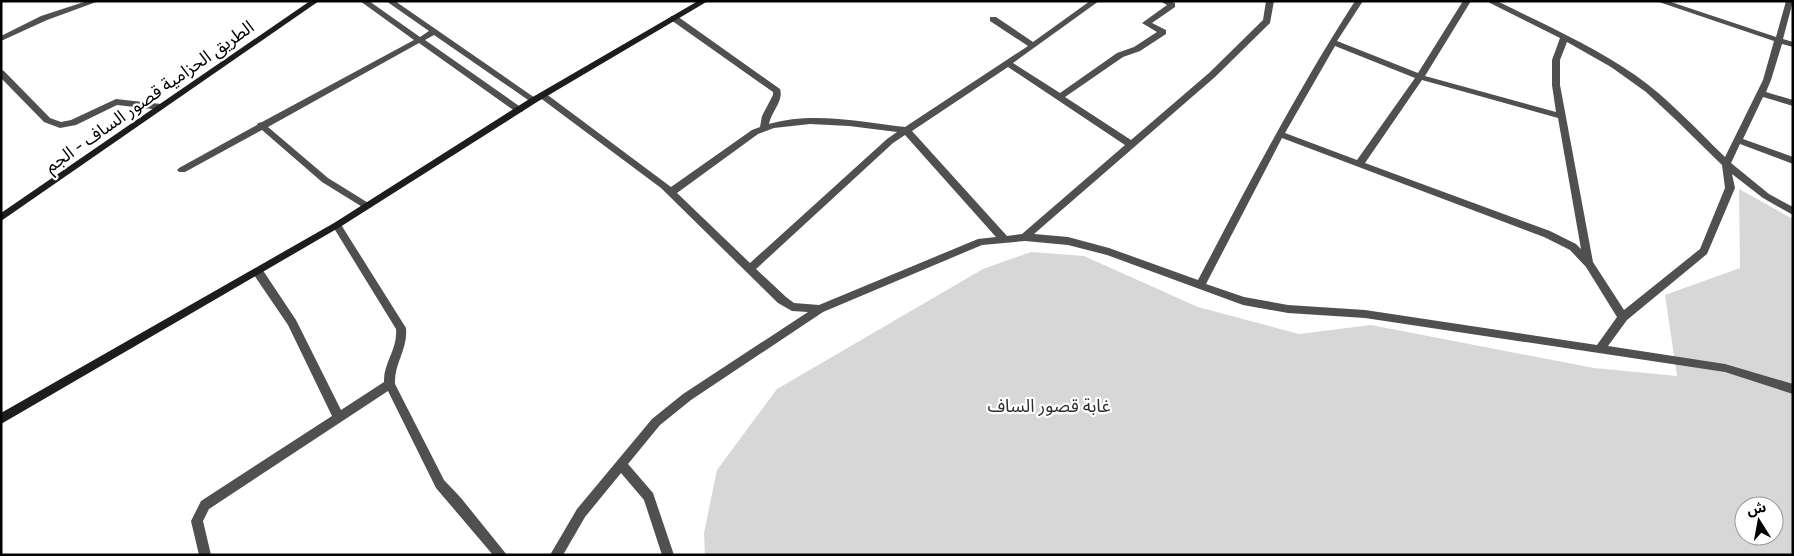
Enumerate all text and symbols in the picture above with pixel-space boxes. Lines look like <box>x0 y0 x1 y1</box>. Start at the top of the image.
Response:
street label: الطريق الحزامية قصور الساف - الجم <box>39 13 259 179</box>
park label: غابة قصور الساف <box>987 392 1111 419</box>
north arrow <box>1734 496 1784 546</box>
text: ش <box>1745 496 1768 520</box>

